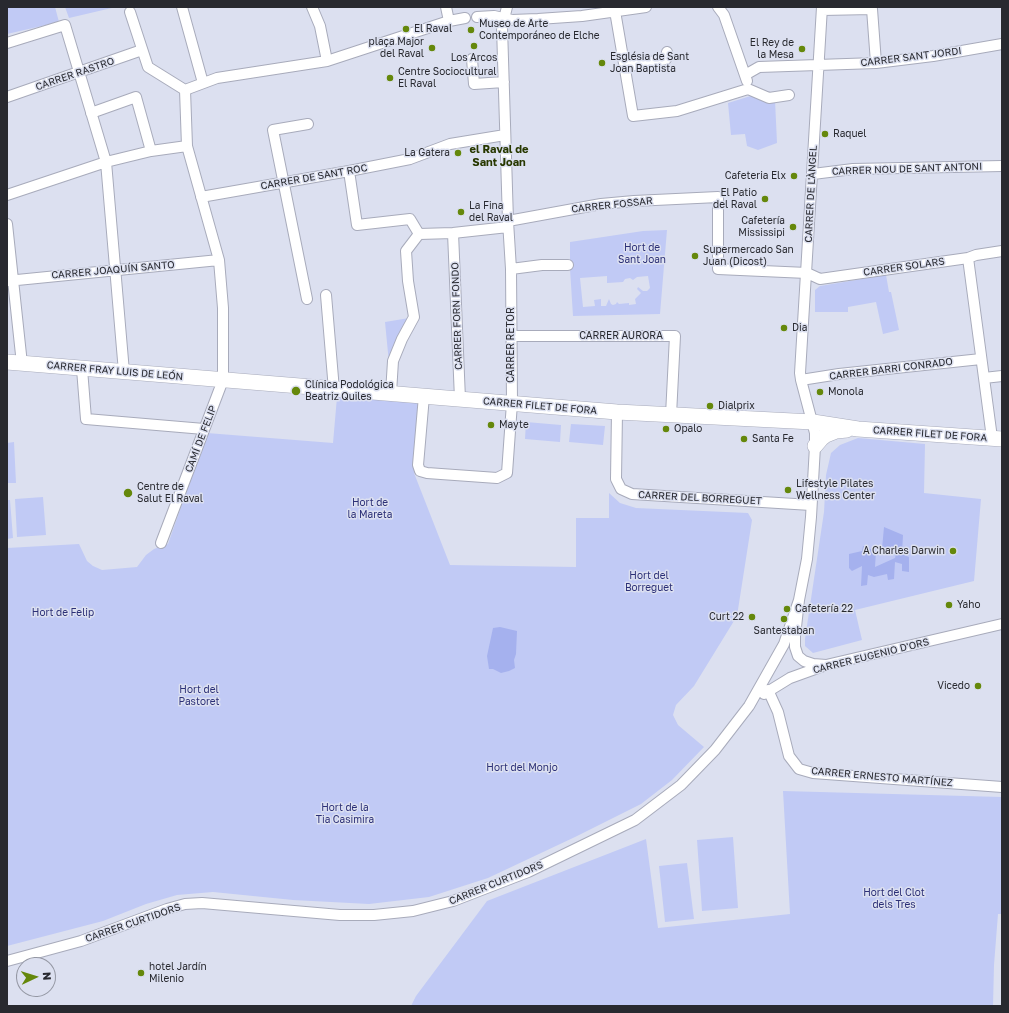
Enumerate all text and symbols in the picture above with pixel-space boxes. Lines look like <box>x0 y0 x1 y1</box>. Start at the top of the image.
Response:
place label: Museo de Arte Contemporáneo de Elche <box>479 18 600 42</box>
place label: El Raval <box>414 23 452 35</box>
marker: El Raval <box>401 24 411 34</box>
marker: Museo de Arte Contemporáneo de Elche <box>466 25 476 35</box>
place label: plaça Major del Raval <box>369 36 424 60</box>
place label: El Rey de la Mesa <box>750 37 794 60</box>
marker: Los Arcos <box>469 41 479 51</box>
marker: plaça Major del Raval <box>427 43 437 53</box>
marker: El Rey de la Mesa <box>797 44 807 54</box>
street label: CARRER SANT JORDI <box>860 45 962 69</box>
place label: Església de Sant Joan Baptista <box>610 51 689 74</box>
place label: Los Arcos <box>451 52 497 64</box>
street label: CARRER RASTRO <box>34 55 116 93</box>
marker: Església de Sant Joan Baptista <box>597 58 607 68</box>
place label: Centre Sociocultural El Raval <box>398 66 496 90</box>
marker: Centre Sociocultural El Raval <box>385 73 395 83</box>
place label: Raquel <box>833 128 867 140</box>
marker: Raquel <box>820 129 830 139</box>
district label: el Raval de Sant Joan <box>470 143 528 169</box>
street label: CARRER DE L'ÀNGEL <box>802 145 820 243</box>
place label: La Gatera <box>404 147 450 159</box>
marker: La Gatera <box>453 148 463 158</box>
street label: CARRER NOU DE SANT ANTONI <box>832 160 982 178</box>
street label: CARRER DE SANT ROC <box>260 162 368 192</box>
place label: Cafeteria Elx <box>725 170 786 182</box>
marker: Cafeteria Elx <box>789 171 799 181</box>
place label: El Patio del Raval <box>713 187 757 210</box>
marker: El Patio del Raval <box>760 194 770 204</box>
street label: CARRER FOSSAR <box>571 195 653 215</box>
place label: La Fina del Raval <box>469 200 513 224</box>
marker: La Fina del Raval <box>456 207 466 217</box>
place label: Cafetería Mississipi <box>738 215 785 238</box>
marker: Cafetería Mississipi <box>788 222 798 232</box>
park label: Hort de Sant Joan <box>618 242 666 266</box>
place label: Supermercado San Juan (Dicost) <box>703 244 794 268</box>
marker: Supermercado San Juan (Dicost) <box>690 251 700 261</box>
street label: CARRER SOLARS <box>863 255 945 279</box>
street label: CARRER JOAQUÍN SANTO <box>51 259 175 281</box>
street label: CARRER FORN FONDO <box>449 262 465 370</box>
street label: CARRER RETOR <box>505 307 517 383</box>
place label: Dia <box>792 322 807 334</box>
marker: Dia <box>779 323 789 333</box>
street label: CARRER AURORA <box>579 330 663 342</box>
street label: CARRER BARRI CONRADO <box>829 355 953 383</box>
street label: CARRER FRAY LUIS DE LEÓN <box>46 359 184 383</box>
place label: Clínica Podológica Beatriz Quiles <box>305 379 394 402</box>
marker: Clínica Podológica Beatriz Quiles <box>290 385 302 397</box>
place label: Monola <box>828 386 864 398</box>
marker: Monola <box>815 387 825 397</box>
street label: CARRER FILET DE FORA <box>482 395 598 417</box>
place label: Dialprix <box>718 400 755 412</box>
marker: Dialprix <box>705 401 715 411</box>
street label: CAMÍ DE FELIP <box>183 404 219 474</box>
place label: Mayte <box>499 419 529 431</box>
marker: Mayte <box>486 420 496 430</box>
place label: Opalo <box>674 423 702 435</box>
marker: Opalo <box>661 424 671 434</box>
street label: CARRER FILET DE FORA <box>873 424 987 444</box>
place label: Santa Fe <box>752 433 794 445</box>
marker: Santa Fe <box>739 434 749 444</box>
place label: Lifestyle Pilates Wellness Center <box>796 478 875 502</box>
place label: Centre de Salut El Raval <box>137 481 203 504</box>
marker: Lifestyle Pilates Wellness Center <box>783 485 793 495</box>
marker: Centre de Salut El Raval <box>122 487 134 499</box>
street label: CARRER DEL BORREGUET <box>638 489 762 507</box>
park label: Hort de la Mareta <box>348 497 392 520</box>
place label: A Charles Darwin <box>863 545 945 557</box>
marker: A Charles Darwin <box>948 546 958 556</box>
park label: Hort del Borreguet <box>625 570 673 594</box>
place label: Yaho <box>957 599 980 611</box>
marker: Yaho <box>944 600 954 610</box>
place label: Cafetería 22 <box>795 603 853 615</box>
marker: Cafetería 22 <box>782 604 792 614</box>
park label: Hort de Felip <box>32 607 94 619</box>
place label: Curt 22 <box>709 611 744 623</box>
marker: Curt 22 <box>747 612 757 622</box>
marker: Santestaban <box>779 614 789 624</box>
place label: Santestaban <box>754 625 814 637</box>
street label: CARRER EUGENIO D'ORS <box>812 636 930 676</box>
place label: Vicedo <box>937 680 970 692</box>
marker: Vicedo <box>973 681 983 691</box>
park label: Hort del Pastoret <box>179 684 219 708</box>
park label: Hort del Monjo <box>486 762 558 774</box>
street label: CARRER ERNESTO MARTÍNEZ <box>811 765 953 789</box>
park label: Hort de la Tia Casimira <box>316 802 374 826</box>
street label: CARRER CURTIDORS <box>447 859 545 907</box>
park label: Hort del Clot dels Tres <box>863 887 925 910</box>
street label: CARRER CURTIDORS <box>84 901 182 945</box>
north arrow <box>16 957 56 997</box>
place label: hotel Jardín Milenio <box>149 961 207 984</box>
marker: hotel Jardín Milenio <box>136 968 146 978</box>
text: N <box>41 972 54 981</box>

